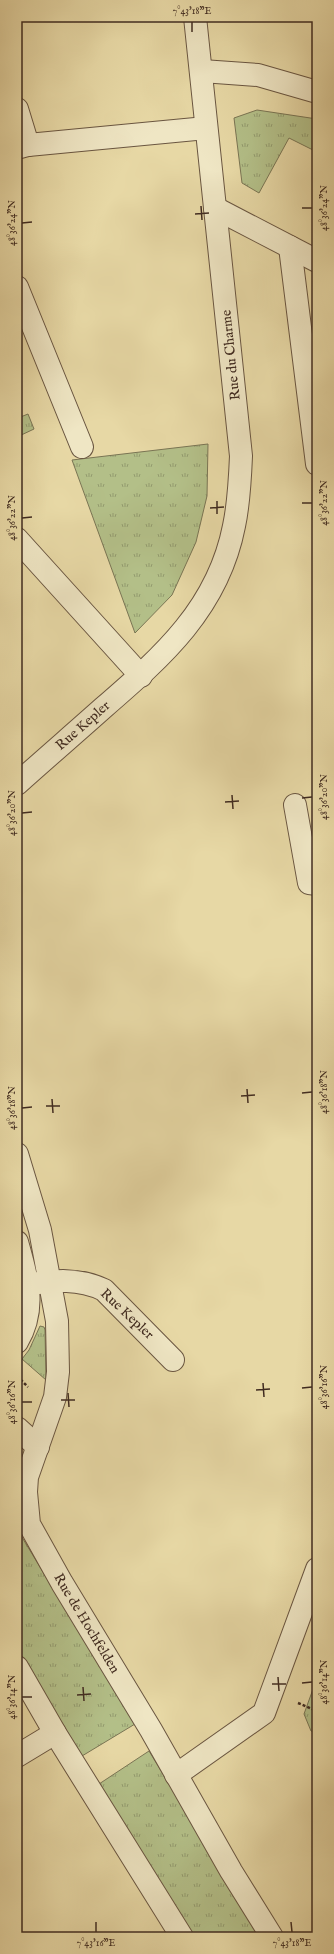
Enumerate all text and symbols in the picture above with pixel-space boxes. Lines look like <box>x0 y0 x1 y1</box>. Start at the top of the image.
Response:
text: 7°43'18"E <box>173 5 211 18</box>
text: 48°36'24"N <box>318 185 331 231</box>
text: 48°36'24"N <box>6 200 19 246</box>
street label: Rue du Charme <box>217 308 245 401</box>
text: 48°36'22"N <box>318 480 331 526</box>
text: 48°36'22"N <box>6 495 19 541</box>
street label: Rue Kepler <box>52 697 114 755</box>
text: 48°36'20"N <box>318 774 331 820</box>
text: 48°36'20"N <box>6 790 19 836</box>
text: 48°36'18"N <box>318 1070 331 1114</box>
text: 48°36'18"N <box>6 1086 19 1130</box>
street label: Rue Kepler <box>96 1285 158 1343</box>
text: 48°36'16"N <box>318 1365 331 1409</box>
text: 48°36'16"N <box>6 1380 19 1424</box>
street label: Rue de Hochfelden <box>49 1570 124 1677</box>
text: 48°36'14"N <box>318 1659 331 1704</box>
text: 48°36'14"N <box>6 1674 19 1719</box>
text: 7°43'16"E <box>76 1937 116 1950</box>
text: 7°43'18"E <box>273 1937 311 1950</box>

